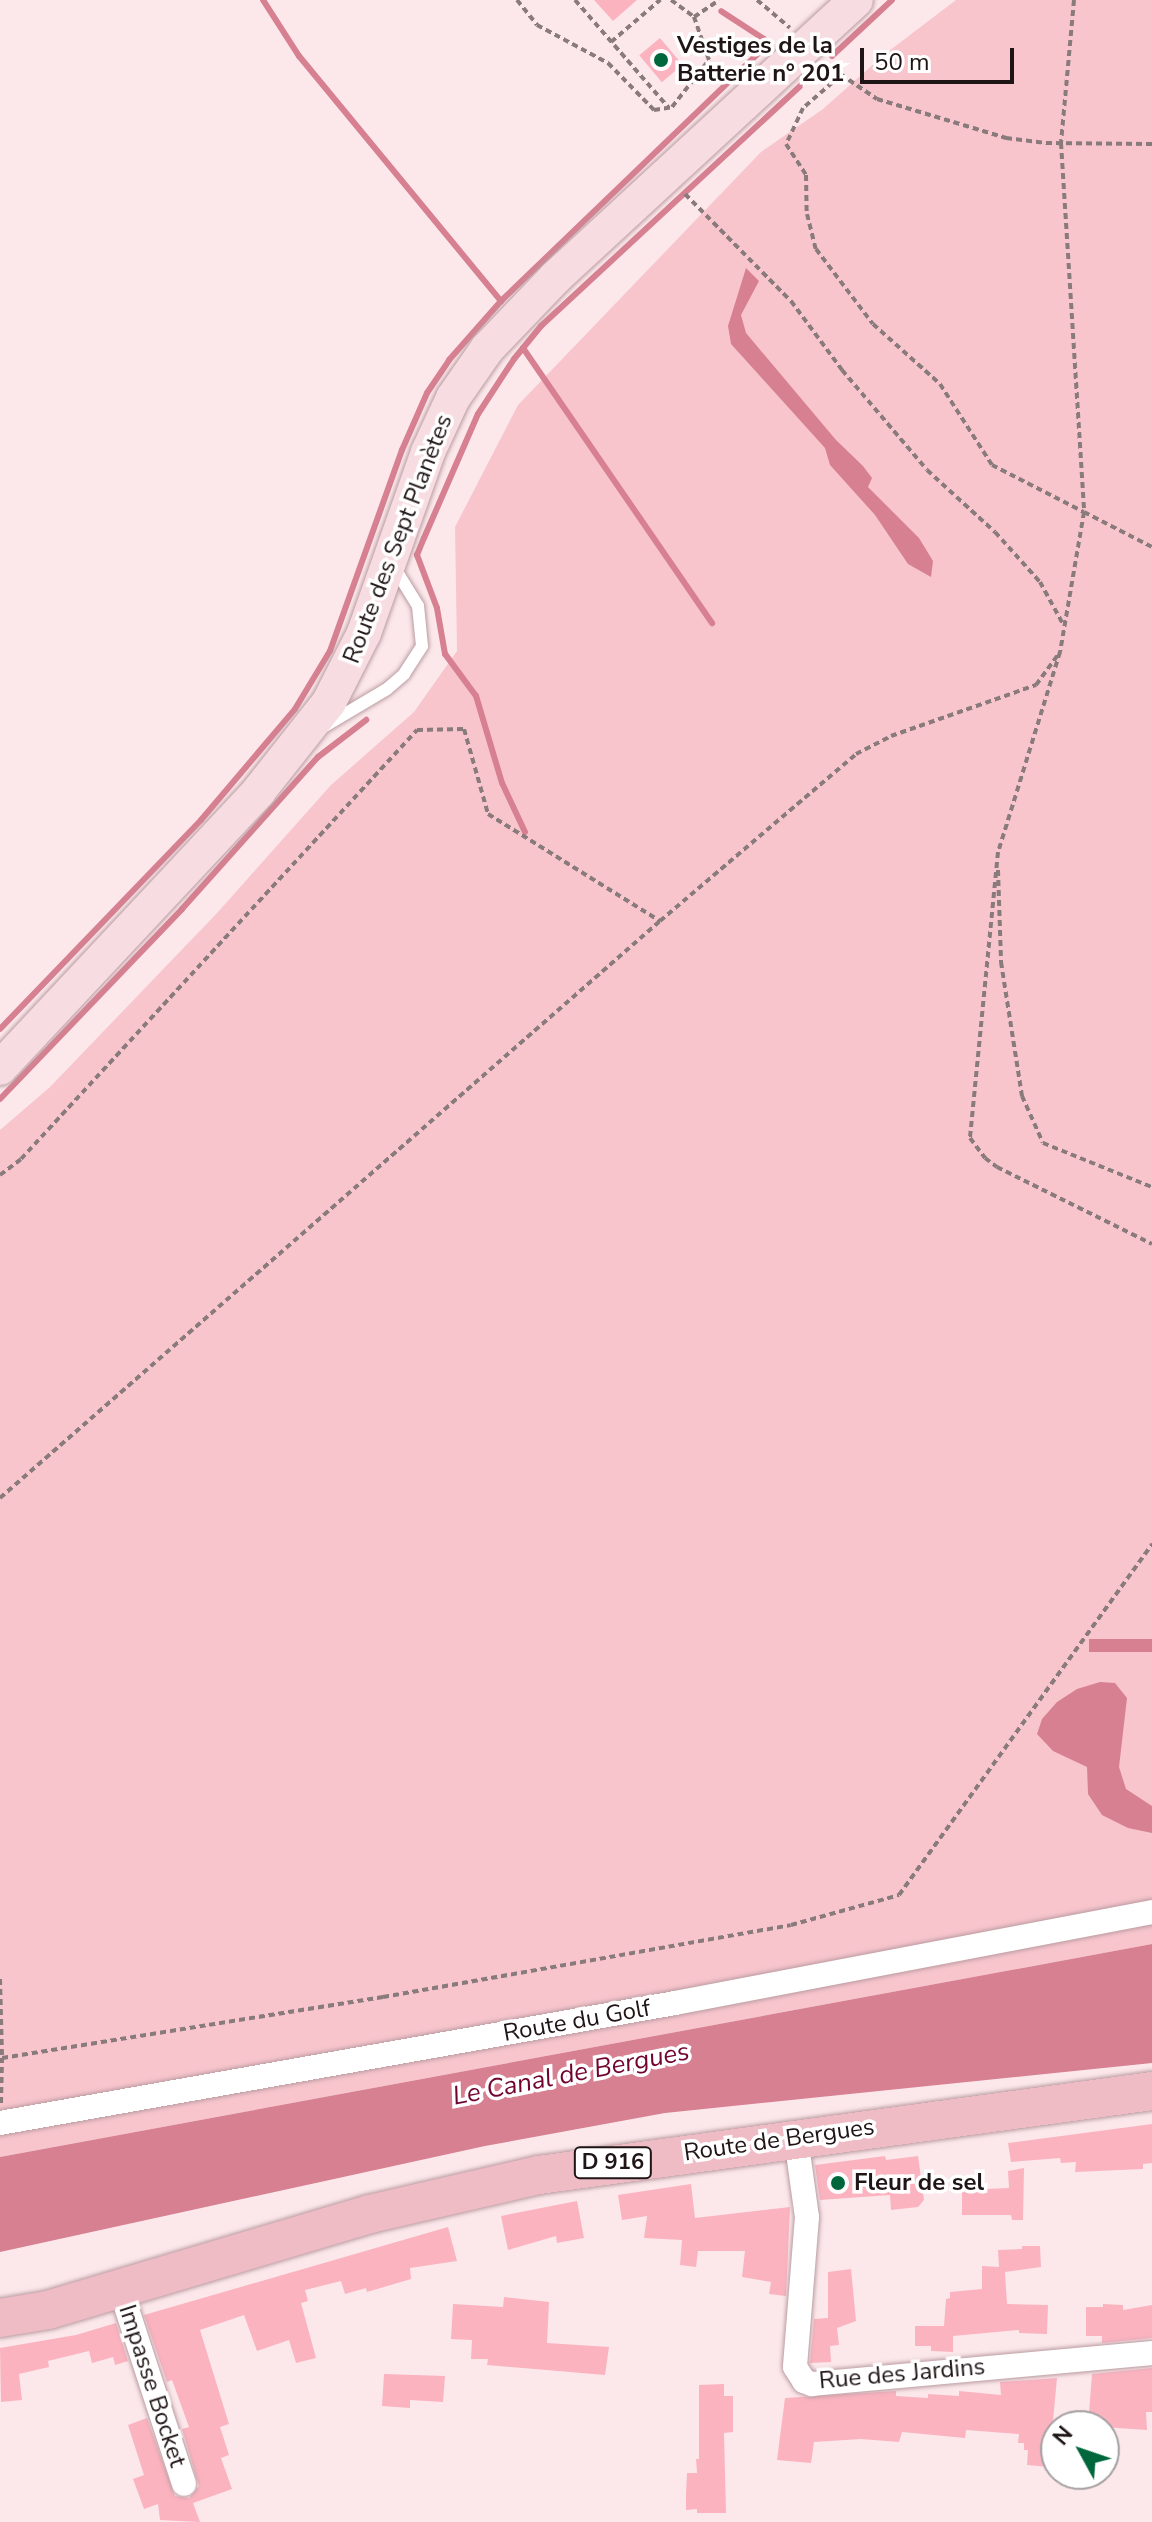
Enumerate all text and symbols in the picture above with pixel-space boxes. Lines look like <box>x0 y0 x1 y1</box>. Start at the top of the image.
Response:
place label: Vestiges de la Batterie n° 201 <box>677 32 844 88</box>
scale bar <box>864 32 1018 82</box>
text: 50 m <box>874 46 930 78</box>
marker: Vestiges de la Batterie n° 201 <box>652 51 670 69</box>
street label: Route des Sept Planètes <box>337 410 459 668</box>
street label: Route du Golf <box>501 1994 653 2048</box>
water label: Le Canal de Bergues <box>450 2036 692 2112</box>
street label: Route de Bergues <box>682 2112 876 2168</box>
road number: D 916 <box>573 2145 653 2181</box>
place label: Fleur de sel <box>854 2169 984 2197</box>
marker: Fleur de sel <box>829 2174 847 2192</box>
street label: Impasse Bocket <box>112 2301 192 2471</box>
street label: Rue des Jardins <box>818 2352 986 2396</box>
north arrow <box>1040 2410 1120 2490</box>
text: N <box>1046 2420 1080 2452</box>

